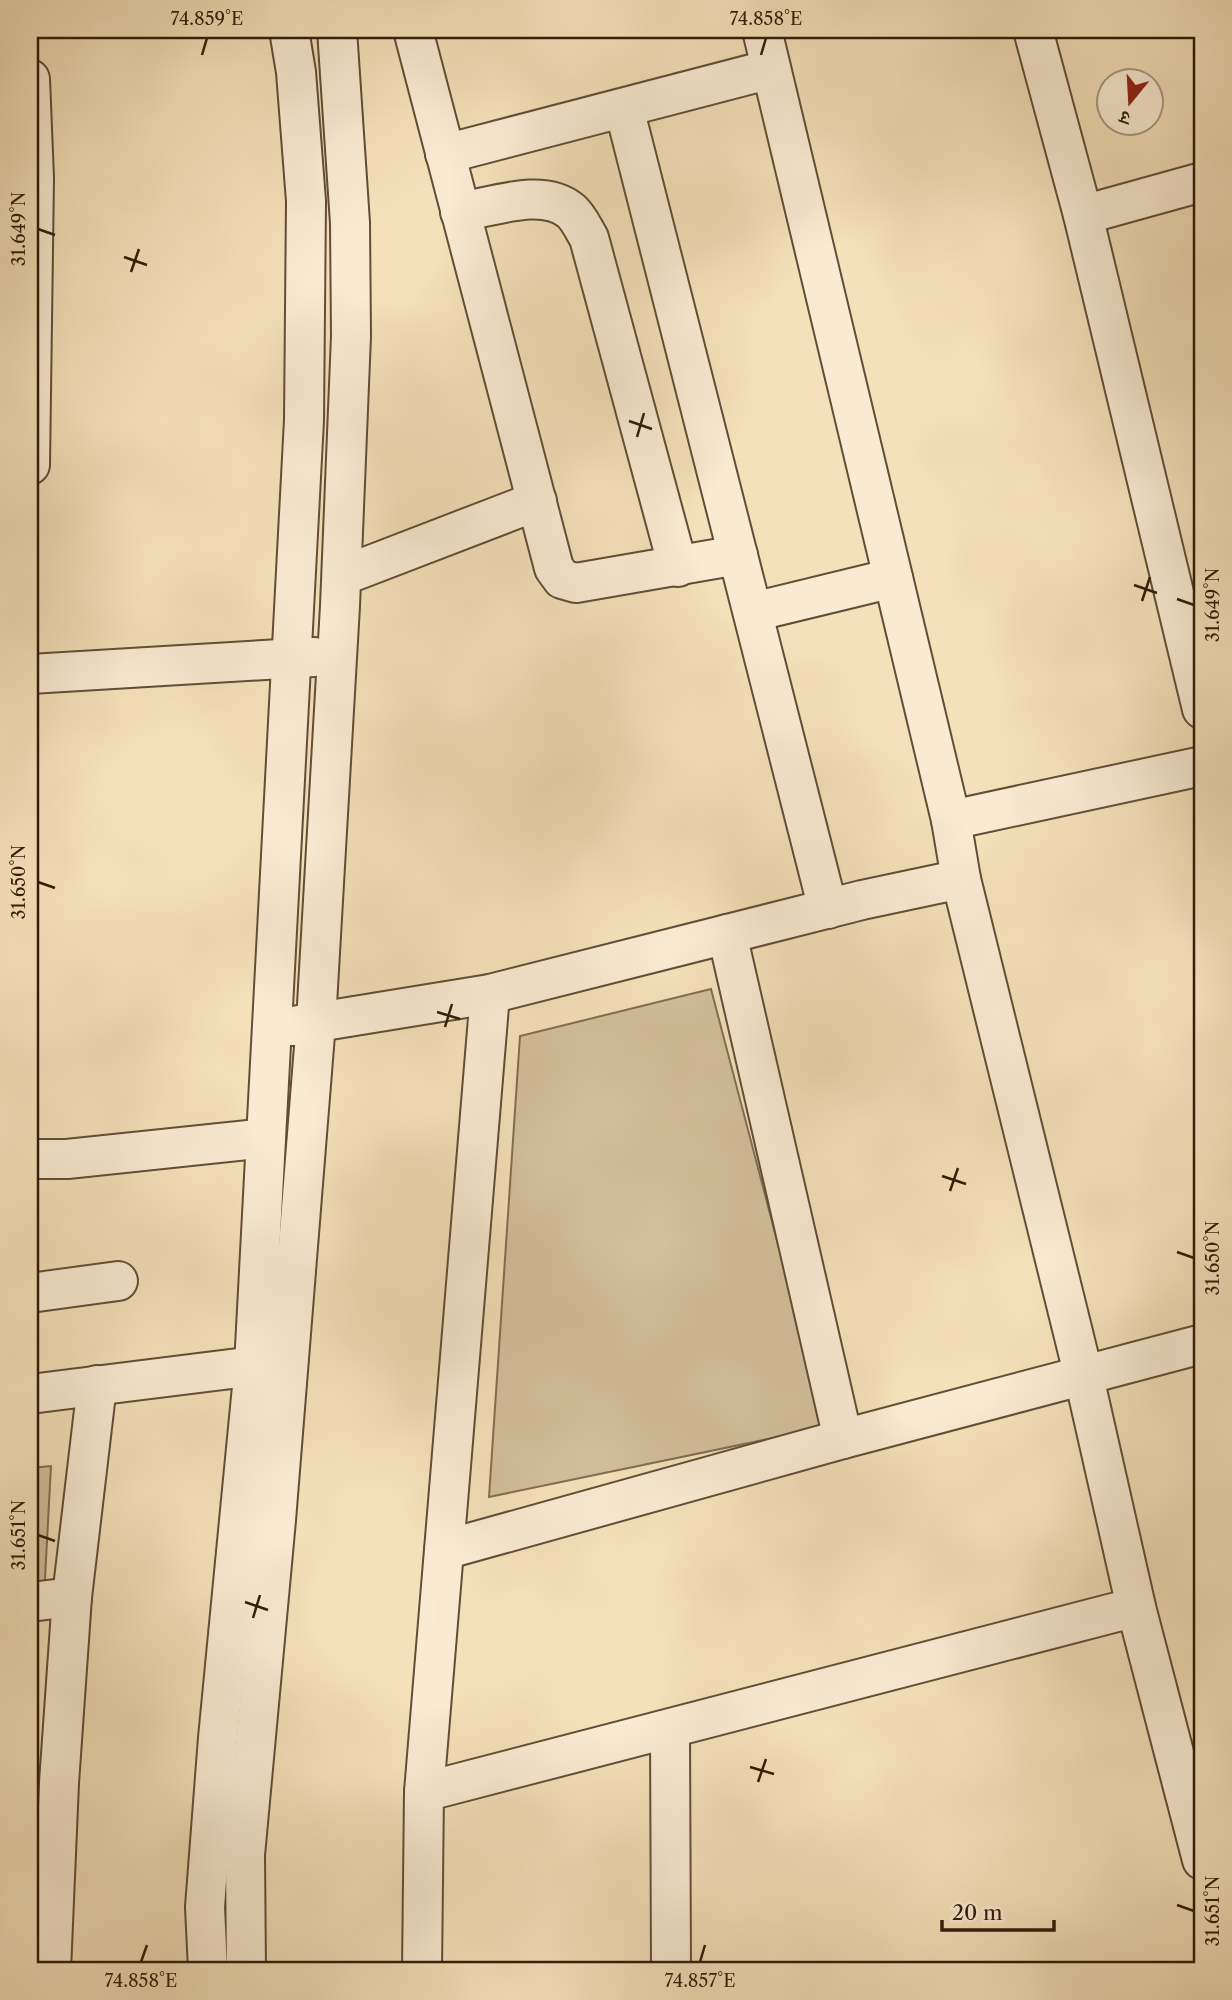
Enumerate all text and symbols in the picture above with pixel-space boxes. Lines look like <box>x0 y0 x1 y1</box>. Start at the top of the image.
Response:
text: 74.859°E <box>171 8 243 30</box>
text: 74.858°E <box>730 8 802 30</box>
north arrow <box>1096 66 1166 136</box>
text: उ <box>1115 105 1135 131</box>
text: 31.649°N <box>8 192 30 266</box>
text: 31.649°N <box>1202 568 1224 642</box>
text: 31.650°N <box>8 844 30 919</box>
text: 31.650°N <box>1202 1220 1224 1295</box>
text: 31.651°N <box>8 1499 30 1570</box>
text: 31.651°N <box>1202 1875 1224 1946</box>
scale bar <box>942 1888 1054 1932</box>
text: 20 m <box>952 1900 1003 1925</box>
text: 74.858°E <box>105 1970 177 1992</box>
text: 74.857°E <box>664 1970 736 1992</box>

